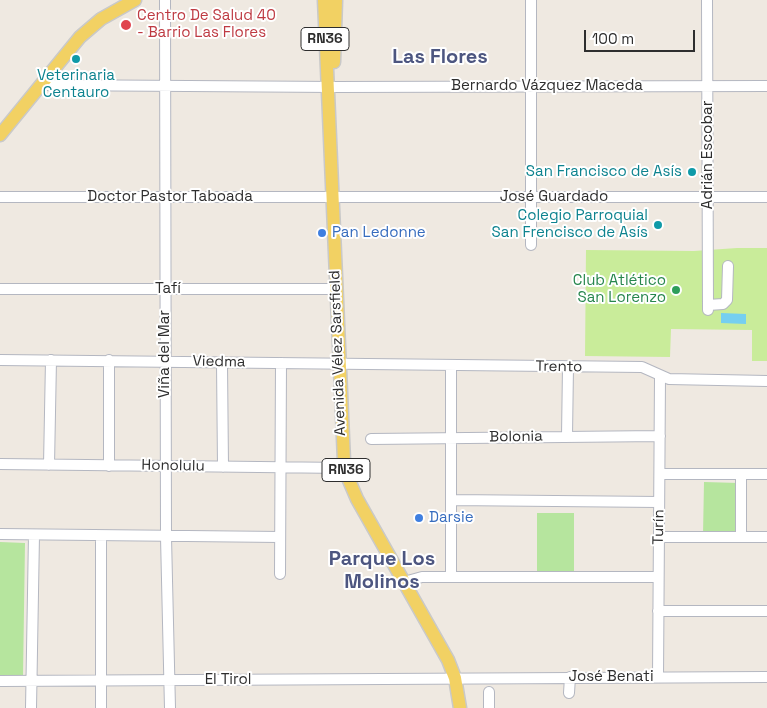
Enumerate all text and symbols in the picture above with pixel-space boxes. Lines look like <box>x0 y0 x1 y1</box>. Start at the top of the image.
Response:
place label: Centro De Salud 40 - Barrio Las Flores <box>137 7 276 42</box>
marker: Centro De Salud 40 - Barrio Las Flores <box>119 18 133 32</box>
scale bar <box>587 20 698 52</box>
road number: RN36 <box>301 28 349 50</box>
text: 100 m <box>592 29 634 48</box>
district label: Las Flores <box>392 46 488 70</box>
marker: Veterinaria Centauro <box>70 53 82 65</box>
place label: Veterinaria Centauro <box>37 67 115 102</box>
street label: Bernardo Vázquez Maceda <box>451 77 643 95</box>
street label: Adrián Escobar <box>699 101 717 209</box>
place label: San Francisco de Asís <box>526 163 682 181</box>
marker: San Francisco de Asís <box>686 166 698 178</box>
street label: Doctor Pastor Taboada <box>87 188 253 206</box>
street label: José Guardado <box>500 188 608 206</box>
place label: Colegio Parroquial San Frencisco de Asís <box>492 207 648 242</box>
marker: Colegio Parroquial San Frencisco de Asís <box>652 219 664 231</box>
place label: Pan Ledonne <box>332 224 426 242</box>
marker: Pan Ledonne <box>316 227 328 239</box>
street label: Avenida Vélez Sarsfield <box>326 270 350 436</box>
place label: Club Atlético San Lorenzo <box>573 272 666 307</box>
street label: Tafí <box>155 280 181 298</box>
marker: Club Atlético San Lorenzo <box>670 284 682 296</box>
street label: Viña del Mar <box>156 310 174 398</box>
street label: Viedma <box>192 353 246 371</box>
street label: Trento <box>535 358 583 376</box>
street label: Bolonia <box>489 428 543 446</box>
street label: Honolulu <box>141 456 205 476</box>
road number: RN36 <box>322 458 370 482</box>
place label: Darsie <box>429 509 474 527</box>
street label: Turín <box>650 509 668 545</box>
marker: Darsie <box>413 512 425 524</box>
district label: Parque Los Molinos <box>329 548 435 595</box>
street label: José Benati <box>568 668 654 686</box>
street label: El Tirol <box>205 671 251 689</box>

